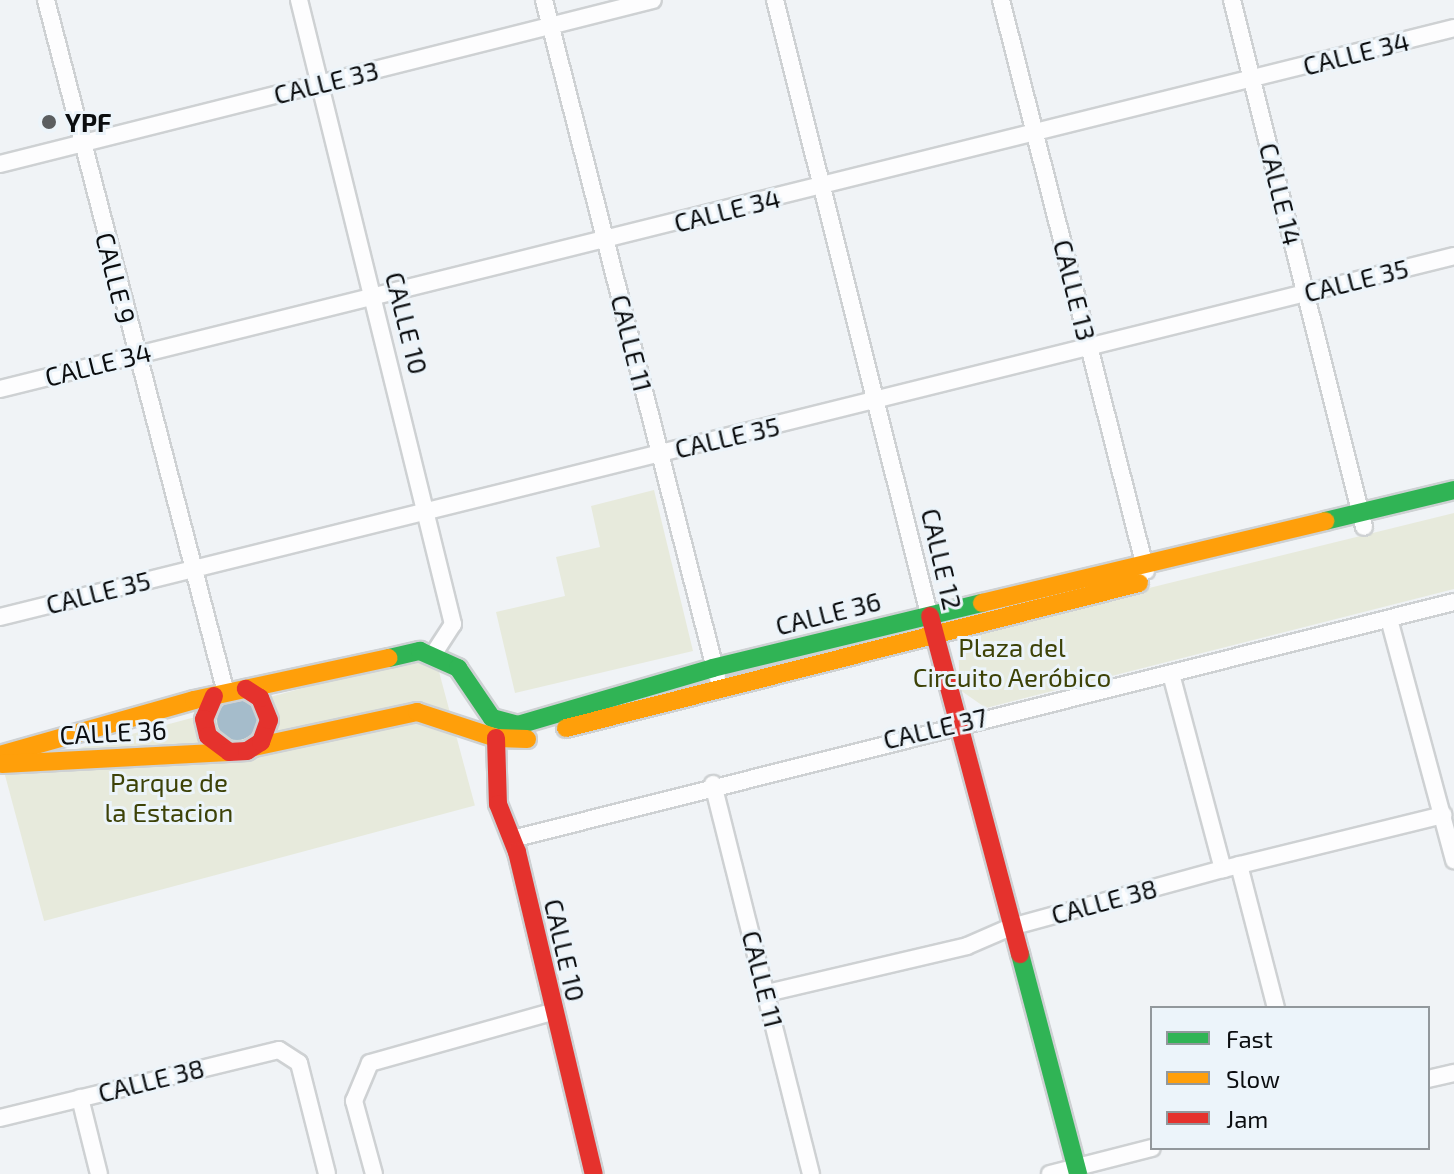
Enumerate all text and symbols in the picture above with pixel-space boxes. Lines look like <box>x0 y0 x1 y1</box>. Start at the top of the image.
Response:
street label: CALLE 34 <box>1300 25 1412 81</box>
street label: CALLE 33 <box>270 54 382 110</box>
place label: YPF <box>65 106 111 138</box>
marker: YPF <box>40 113 58 131</box>
street label: CALLE 14 <box>1253 140 1309 248</box>
street label: CALLE 34 <box>671 182 783 238</box>
street label: CALLE 9 <box>90 229 142 327</box>
street label: CALLE 13 <box>1047 236 1103 344</box>
street label: CALLE 35 <box>1301 252 1411 308</box>
street label: CALLE 10 <box>379 269 435 377</box>
street label: CALLE 11 <box>605 291 659 395</box>
street label: CALLE 34 <box>42 336 154 392</box>
street label: CALLE 35 <box>672 410 782 464</box>
street label: CALLE 12 <box>915 505 969 613</box>
street label: CALLE 35 <box>43 564 153 620</box>
street label: CALLE 36 <box>772 585 884 641</box>
park label: Plaza del Circuito Aeróbico <box>912 631 1112 692</box>
street label: CALLE 37 <box>880 701 990 755</box>
street label: CALLE 36 <box>59 714 167 750</box>
park label: Parque de la Estacion <box>105 766 233 828</box>
street label: CALLE 38 <box>1048 872 1160 930</box>
street label: CALLE 10 <box>538 896 592 1004</box>
street label: CALLE 11 <box>736 927 790 1031</box>
legend <box>1150 1006 1430 1150</box>
text: Fast <box>1226 1024 1273 1053</box>
street label: CALLE 38 <box>95 1052 207 1108</box>
text: Slow <box>1226 1064 1280 1093</box>
text: Jam <box>1226 1104 1268 1133</box>

